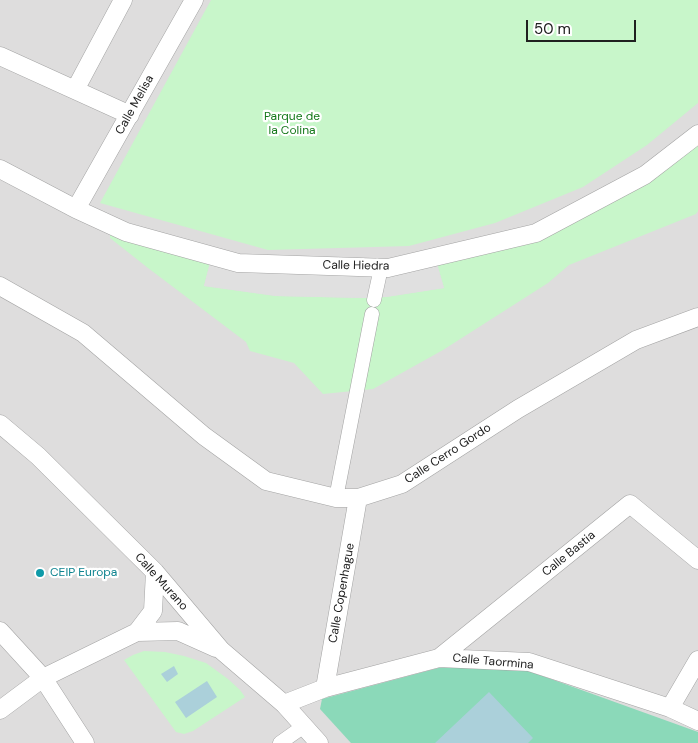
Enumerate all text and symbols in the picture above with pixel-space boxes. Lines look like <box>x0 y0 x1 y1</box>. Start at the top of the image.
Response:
scale bar <box>528 10 638 42</box>
text: 50 m <box>534 19 571 39</box>
street label: Calle Melisa <box>113 73 157 137</box>
park label: Parque de la Colina <box>264 110 320 138</box>
street label: Calle Hiedra <box>322 258 390 274</box>
street label: Calle Cerro Gordo <box>402 421 494 487</box>
street label: Calle Bastia <box>540 528 598 580</box>
street label: Calle Copenhague <box>326 542 358 644</box>
street label: Calle Murano <box>131 550 191 614</box>
place label: CEIP Europa <box>50 566 117 580</box>
marker: CEIP Europa <box>34 567 46 579</box>
street label: Calle Taormina <box>452 651 534 673</box>

